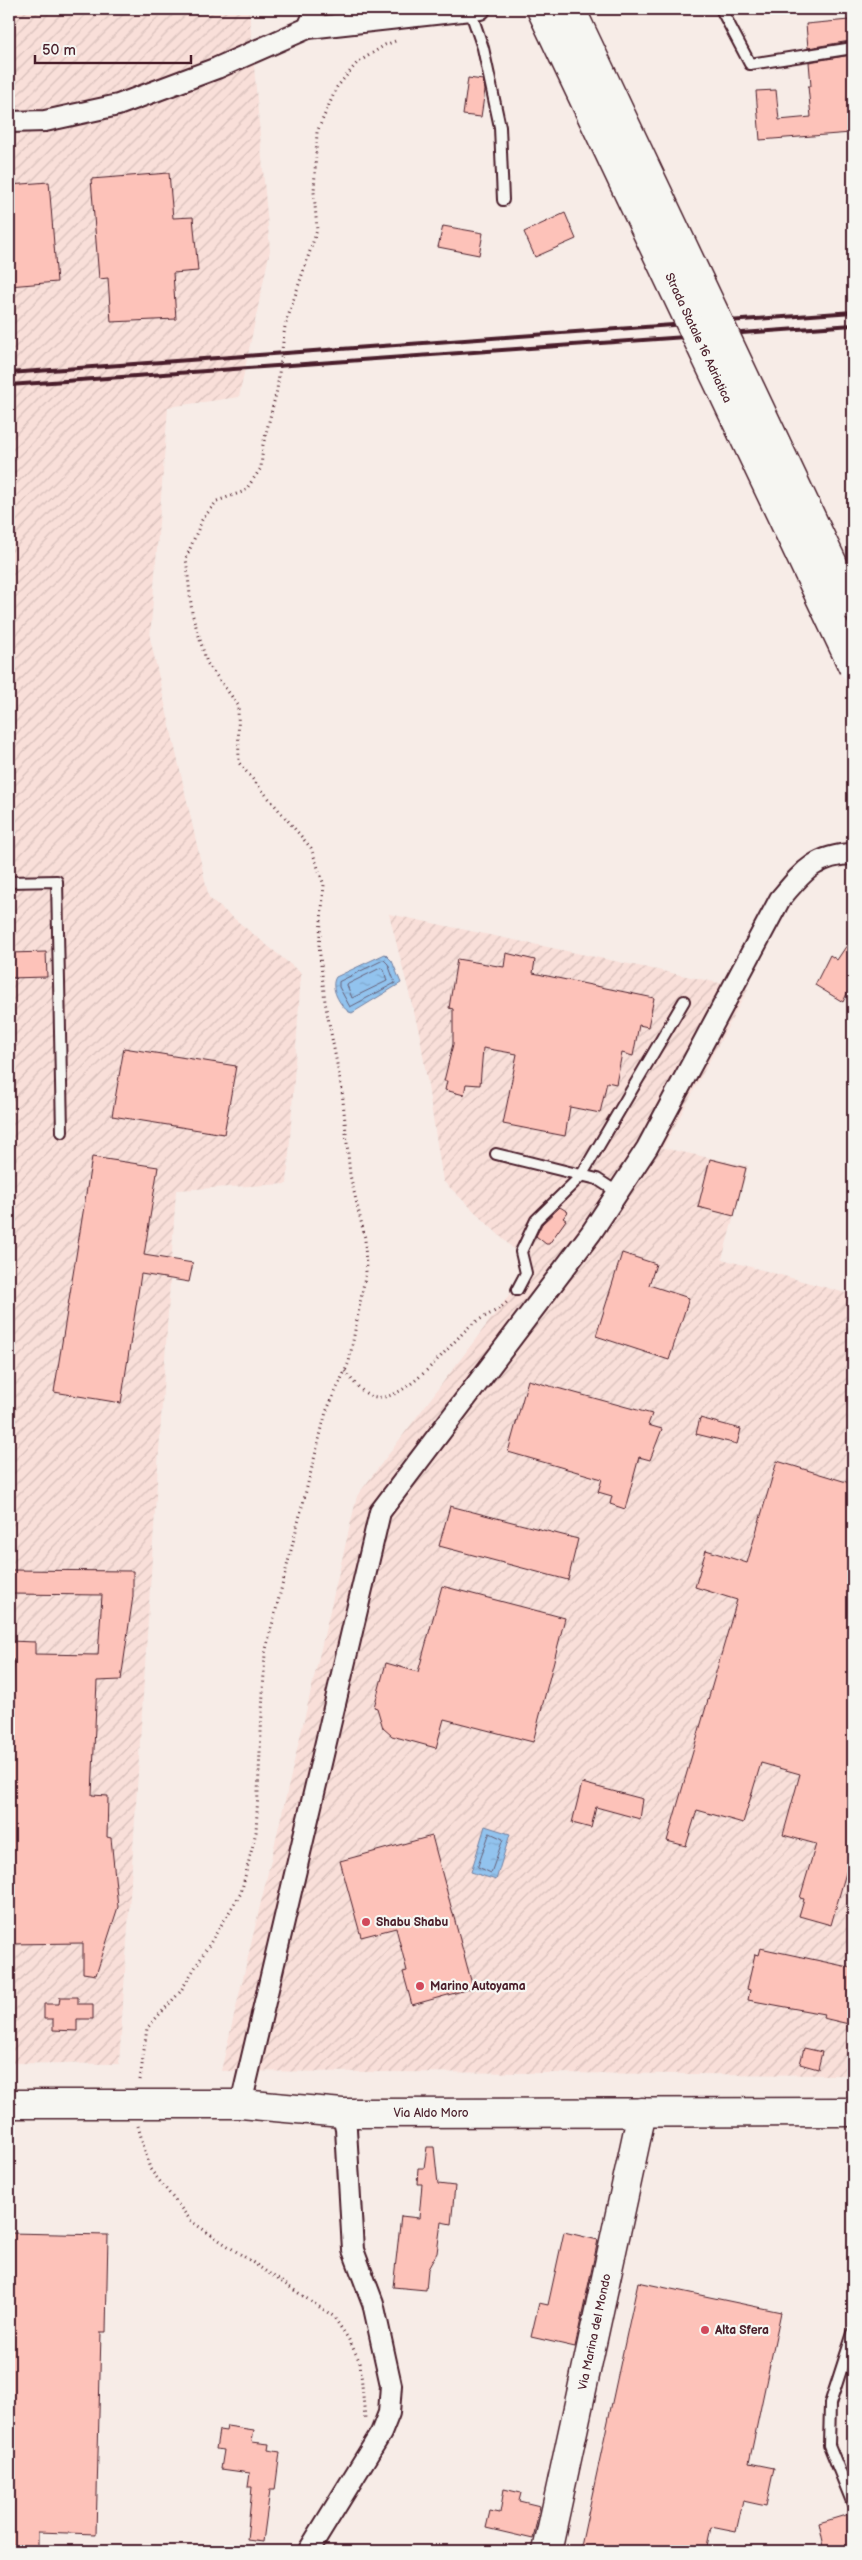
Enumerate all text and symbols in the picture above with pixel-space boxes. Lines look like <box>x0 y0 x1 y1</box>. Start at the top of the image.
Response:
scale bar <box>35 32 191 64</box>
text: 50 m <box>42 41 76 60</box>
street label: Strada Statale 16 Adriatica <box>661 271 735 406</box>
place label: Shabu Shabu <box>376 1915 449 1930</box>
marker: Shabu Shabu <box>360 1916 372 1928</box>
place label: Marino Autoyama <box>430 1979 526 1994</box>
marker: Marino Autoyama <box>414 1980 426 1992</box>
street label: Via Aldo Moro <box>393 2106 469 2121</box>
street label: Via Marina del Mondo <box>575 2272 615 2392</box>
place label: Alta Sfera <box>714 2323 769 2338</box>
marker: Alta Sfera <box>699 2324 711 2336</box>

